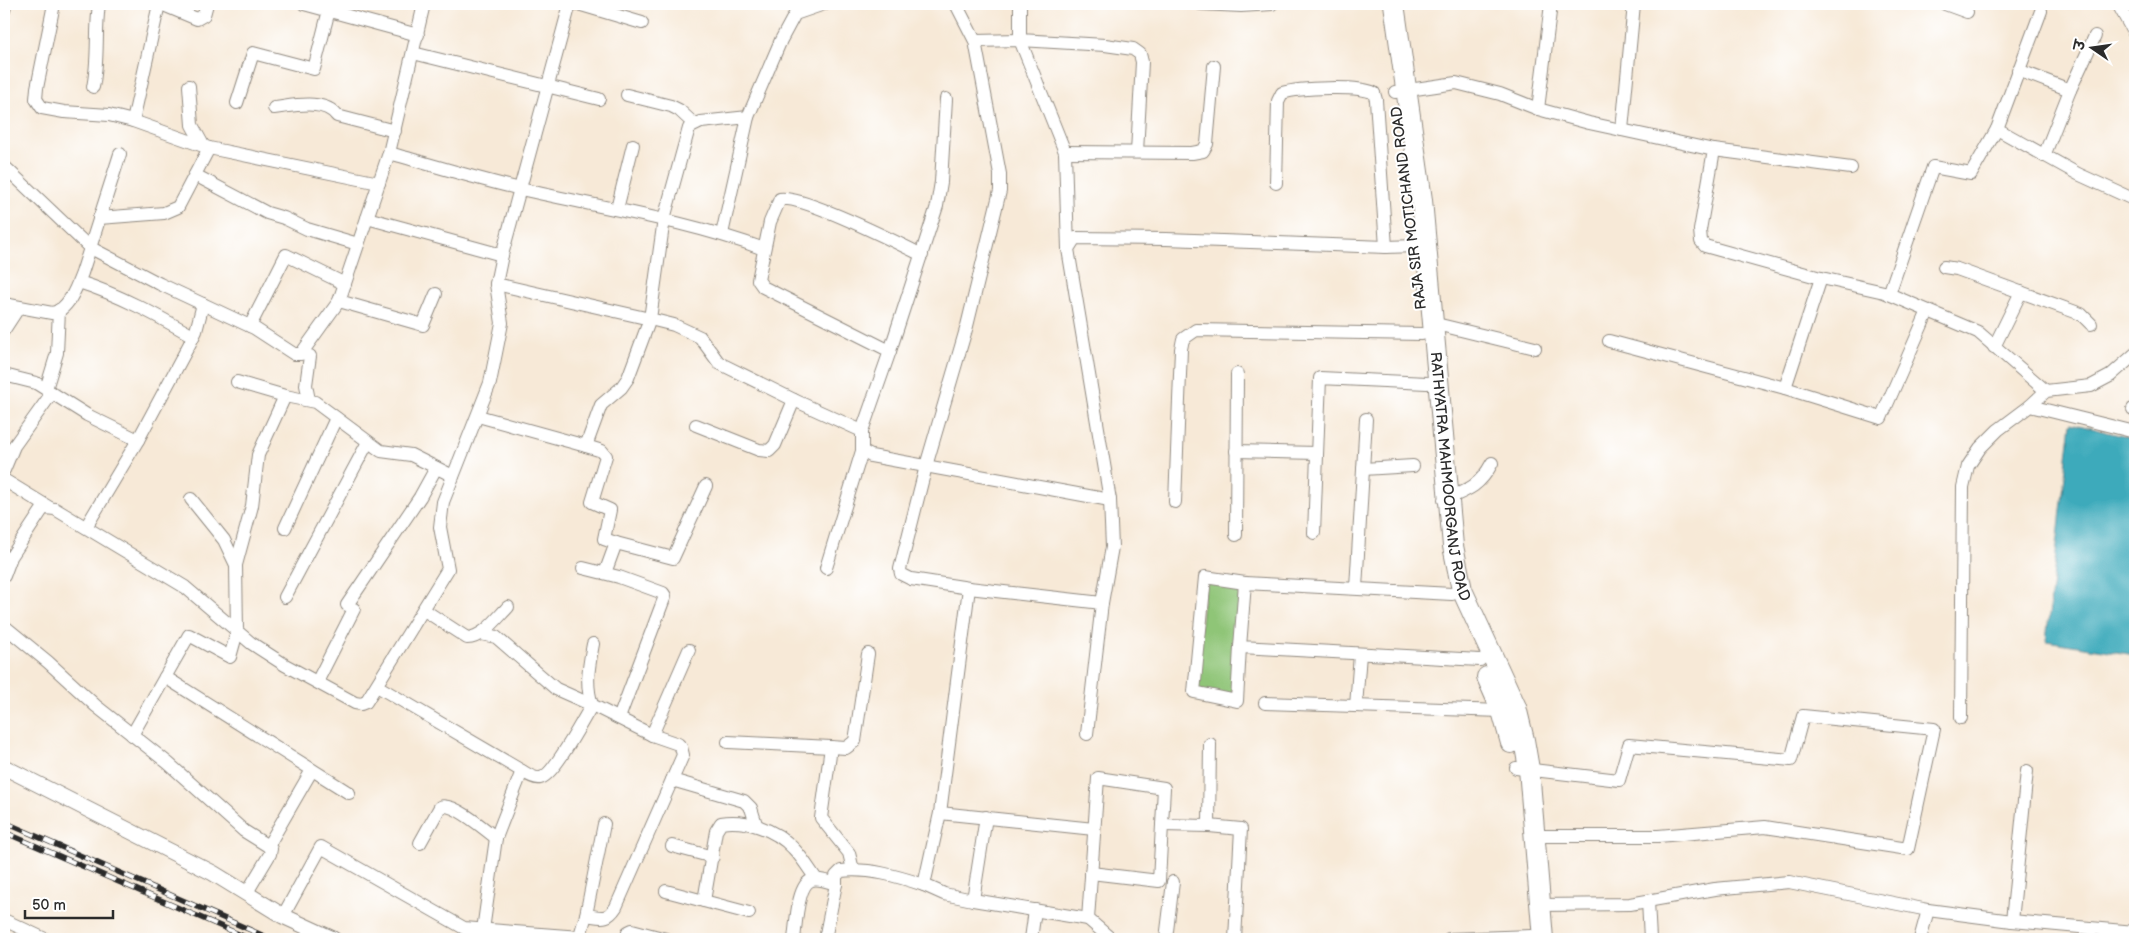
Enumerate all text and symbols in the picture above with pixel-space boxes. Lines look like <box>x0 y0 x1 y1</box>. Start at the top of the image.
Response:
north arrow <box>2066 22 2116 72</box>
text: उ <box>2070 37 2090 54</box>
street label: RAJA SIR MOTICHAND ROAD <box>1387 105 1431 311</box>
street label: RATHYATRA MAHMOORGANJ ROAD <box>1426 351 1475 604</box>
scale bar <box>25 888 112 920</box>
text: 50 m <box>32 896 66 915</box>

